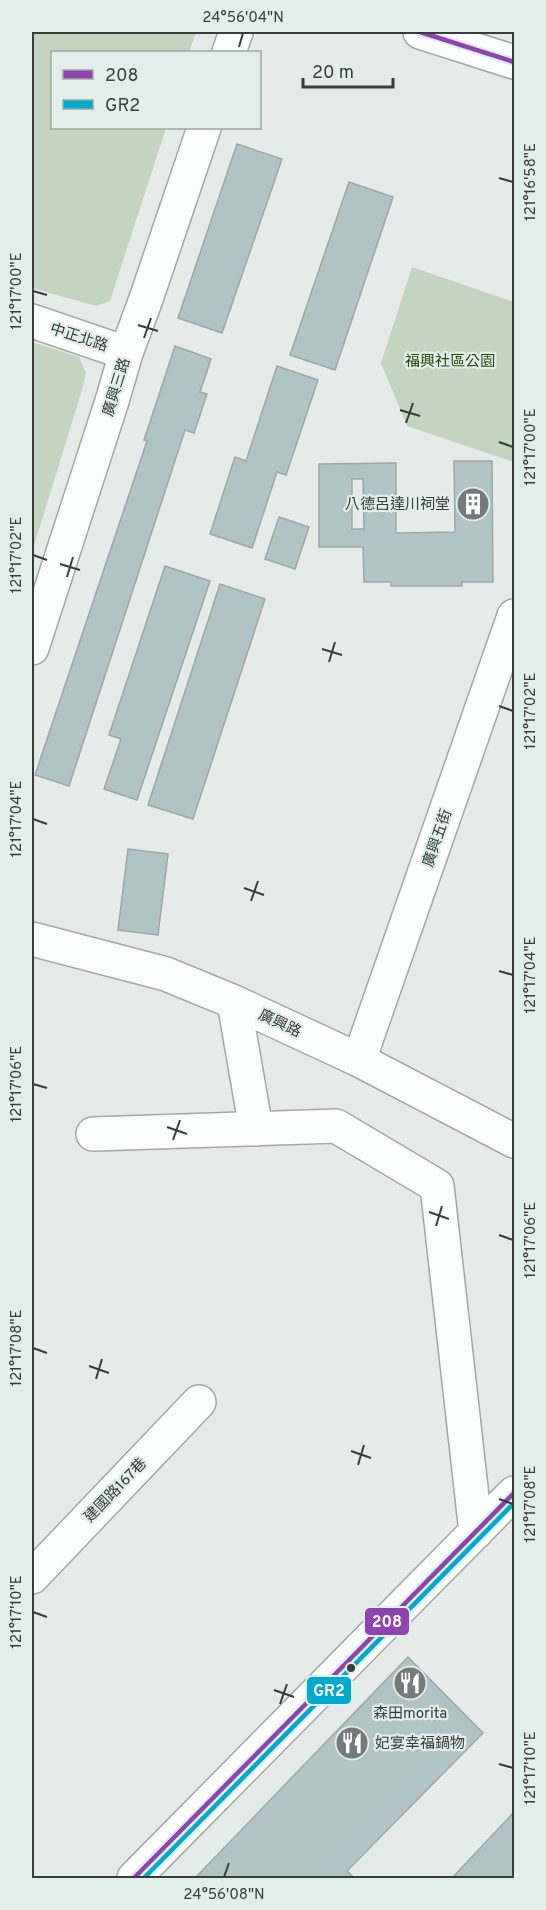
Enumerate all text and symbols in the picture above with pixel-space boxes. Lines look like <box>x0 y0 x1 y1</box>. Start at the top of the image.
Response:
text: 24°56'04"N <box>202 9 284 28</box>
legend <box>51 51 261 129</box>
scale bar <box>303 51 393 89</box>
text: 20 m <box>312 62 354 85</box>
text: 208 <box>105 65 139 88</box>
text: GR2 <box>105 95 140 118</box>
text: 121°16'58"E <box>522 143 541 221</box>
text: 121°17'00"E <box>8 252 27 330</box>
street label: 中正北路 <box>47 319 110 357</box>
park label: 福興社區公園 <box>405 353 495 372</box>
street label: 廣興三路 <box>100 356 135 419</box>
text: 121°17'00"E <box>522 408 541 486</box>
building icon: 八德呂達川祠堂 <box>455 486 491 522</box>
place label: 八德呂達川祠堂 <box>345 495 450 515</box>
text: 121°17'02"E <box>8 517 27 593</box>
text: 121°17'02"E <box>522 673 541 749</box>
text: 121°17'04"E <box>8 780 27 858</box>
street label: 廣興五街 <box>420 807 457 870</box>
text: 121°17'04"E <box>522 936 541 1014</box>
street label: 廣興路 <box>255 1006 304 1042</box>
text: 121°17'06"E <box>8 1046 27 1122</box>
text: 121°17'06"E <box>522 1202 541 1278</box>
text: 121°17'08"E <box>8 1310 27 1386</box>
street label: 建國路167巷 <box>81 1455 151 1527</box>
text: 121°17'08"E <box>522 1466 541 1542</box>
text: 121°17'10"E <box>8 1575 27 1649</box>
line badge: 208 <box>364 1607 410 1636</box>
text: 208 <box>372 1613 402 1633</box>
unlabelled marker <box>345 1662 357 1674</box>
restaurant icon: 森田morita <box>392 1665 428 1701</box>
line badge: GR2 <box>306 1676 352 1705</box>
text: GR2 <box>313 1682 345 1702</box>
place label: 森田morita <box>373 1705 447 1724</box>
restaurant icon: 妃宴幸福鍋物 <box>334 1725 370 1761</box>
text: 121°17'10"E <box>522 1731 541 1805</box>
place label: 妃宴幸福鍋物 <box>375 1734 465 1754</box>
text: 24°56'08"N <box>183 1886 265 1905</box>

